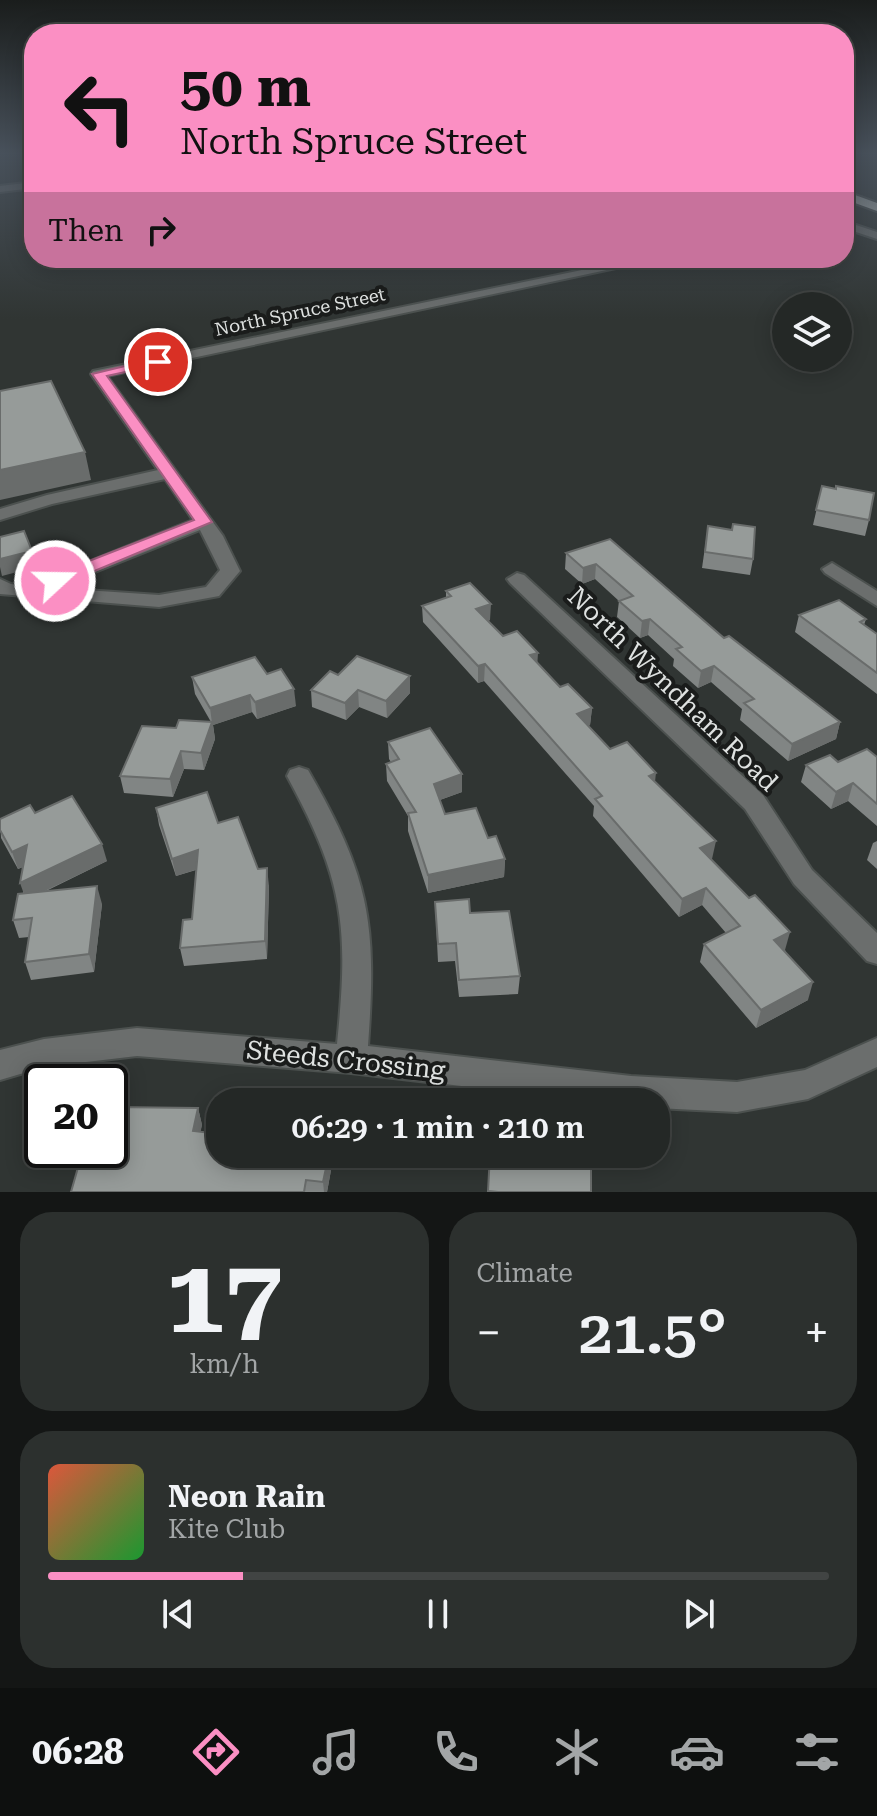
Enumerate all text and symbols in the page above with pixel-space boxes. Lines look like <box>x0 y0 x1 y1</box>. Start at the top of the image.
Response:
text: 50 m <box>180 54 311 120</box>
icon: left <box>48 56 152 160</box>
text: North Spruce Street <box>180 121 527 163</box>
icon: right <box>139 208 183 252</box>
text: Then <box>48 213 123 248</box>
street label: North Spruce Street <box>213 283 387 340</box>
map controls <box>772 292 852 372</box>
button: layers <box>772 292 852 372</box>
pin <box>124 328 192 396</box>
icon: arrive <box>136 340 180 384</box>
position arrow <box>13 539 97 623</box>
street label: North Wyndham Road <box>562 581 784 797</box>
street label: Steeds Crossing <box>245 1035 447 1085</box>
speed limit sign: 20 <box>24 1064 128 1168</box>
text: 06:29 · 1 min · 210 m <box>292 1110 584 1145</box>
text: 17 <box>166 1236 282 1357</box>
text: Climate <box>477 1258 573 1288</box>
text: 21.5° <box>579 1297 727 1368</box>
text: − <box>477 1307 501 1359</box>
text: + <box>804 1307 829 1359</box>
text: km/h <box>189 1349 259 1379</box>
text: Neon Rain <box>168 1479 325 1514</box>
text: Kite Club <box>168 1514 285 1544</box>
icon: previous <box>156 1592 200 1636</box>
icon: pause <box>416 1592 460 1636</box>
icon: next <box>677 1592 721 1636</box>
icon: directions <box>188 1724 244 1780</box>
icon: music <box>308 1724 364 1780</box>
icon: phone <box>428 1724 484 1780</box>
icon: climate <box>549 1724 605 1780</box>
icon: car <box>669 1724 725 1780</box>
icon: filters <box>789 1724 845 1780</box>
text: 06:28 <box>32 1731 124 1773</box>

